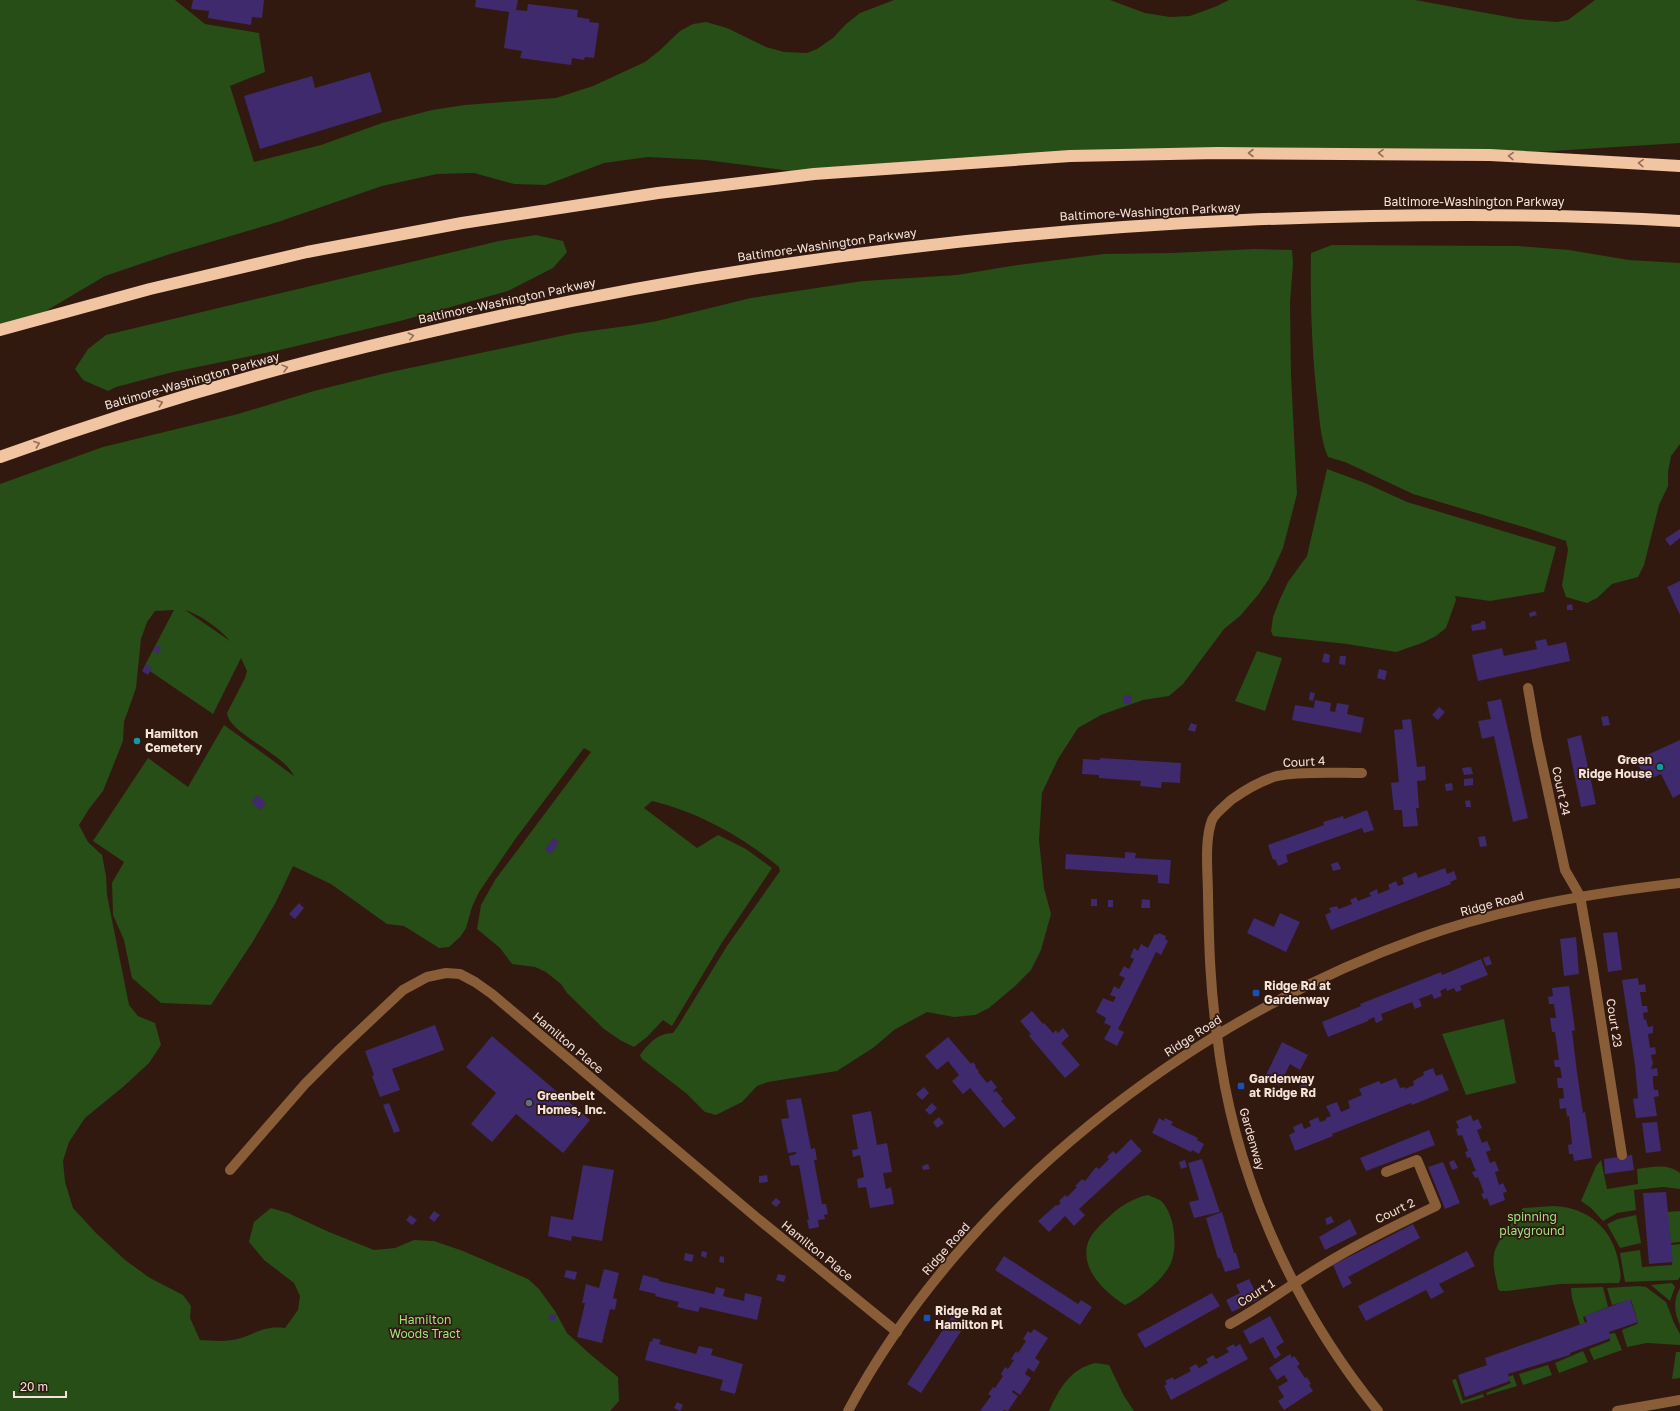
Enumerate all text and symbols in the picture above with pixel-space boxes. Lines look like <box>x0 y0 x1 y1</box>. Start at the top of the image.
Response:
one-way arrow <box>1248 149 1254 157</box>
one-way arrow <box>1378 149 1384 157</box>
one-way arrow <box>1508 152 1514 160</box>
one-way arrow <box>1638 159 1644 168</box>
street label: Baltimore-Washington Parkway <box>1383 194 1565 209</box>
street label: Baltimore-Washington Parkway <box>1059 199 1241 224</box>
street label: Baltimore-Washington Parkway <box>736 224 918 265</box>
street label: Baltimore-Washington Parkway <box>417 274 597 327</box>
one-way arrow <box>408 332 414 340</box>
street label: Baltimore-Washington Parkway <box>103 348 281 413</box>
one-way arrow <box>282 364 288 372</box>
one-way arrow <box>156 399 163 408</box>
one-way arrow <box>33 440 40 448</box>
place label: Hamilton Cemetery <box>145 726 203 755</box>
marker: Hamilton Cemetery <box>132 736 142 746</box>
place label: Green Ridge House <box>1578 752 1652 781</box>
street label: Court 4 <box>1282 753 1326 770</box>
marker: Green Ridge House <box>1655 762 1665 772</box>
street label: Court 24 <box>1549 765 1574 817</box>
street label: Ridge Road <box>1458 888 1525 919</box>
place label: Ridge Rd at Gardenway <box>1264 978 1331 1007</box>
marker: Ridge Rd at Gardenway <box>1251 988 1261 998</box>
street label: Court 23 <box>1603 997 1626 1048</box>
street label: Hamilton Place <box>530 1009 607 1077</box>
street label: Ridge Road <box>1161 1011 1224 1060</box>
place label: Gardenway at Ridge Rd <box>1249 1071 1316 1100</box>
marker: Gardenway at Ridge Rd <box>1236 1081 1246 1091</box>
place label: Greenbelt Homes, Inc. <box>537 1088 606 1117</box>
marker: Greenbelt Homes, Inc. <box>524 1098 534 1108</box>
street label: Gardenway <box>1236 1106 1269 1172</box>
street label: Court 2 <box>1372 1195 1417 1227</box>
park label: spinning playground <box>1499 1209 1565 1238</box>
street label: Hamilton Place <box>779 1217 856 1284</box>
street label: Ridge Road <box>918 1219 973 1278</box>
street label: Court 1 <box>1234 1275 1277 1310</box>
place label: Ridge Rd at Hamilton Pl <box>935 1303 1003 1332</box>
park label: Hamilton Woods Tract <box>389 1312 461 1341</box>
marker: Ridge Rd at Hamilton Pl <box>922 1313 932 1323</box>
scale bar <box>14 1373 66 1399</box>
text: 20 m <box>20 1379 48 1394</box>

